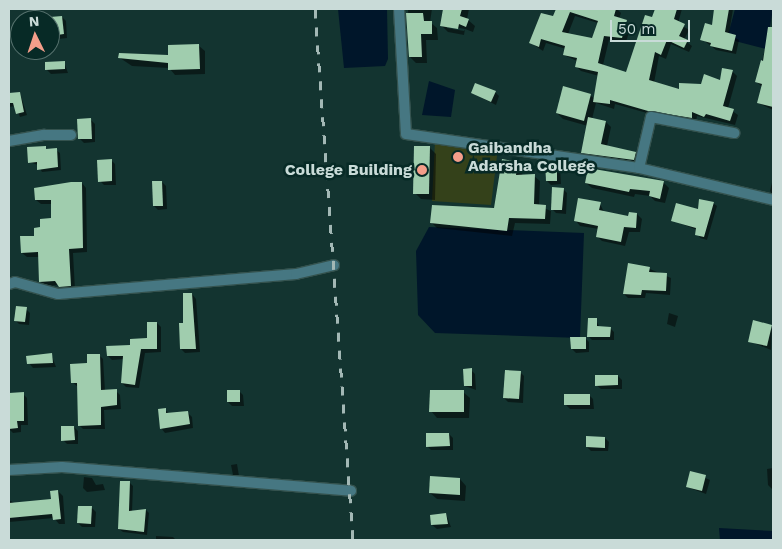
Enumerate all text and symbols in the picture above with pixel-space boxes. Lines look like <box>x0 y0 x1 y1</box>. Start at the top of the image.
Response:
north arrow <box>10 10 60 60</box>
scale bar <box>612 10 692 42</box>
text: N <box>28 13 40 29</box>
text: 50 m <box>618 20 655 38</box>
place label: Gaibandha Adarsha College <box>468 138 595 176</box>
marker: Gaibandha Adarsha College <box>452 151 464 163</box>
place label: College Building <box>285 160 412 180</box>
marker: College Building <box>416 164 428 176</box>

